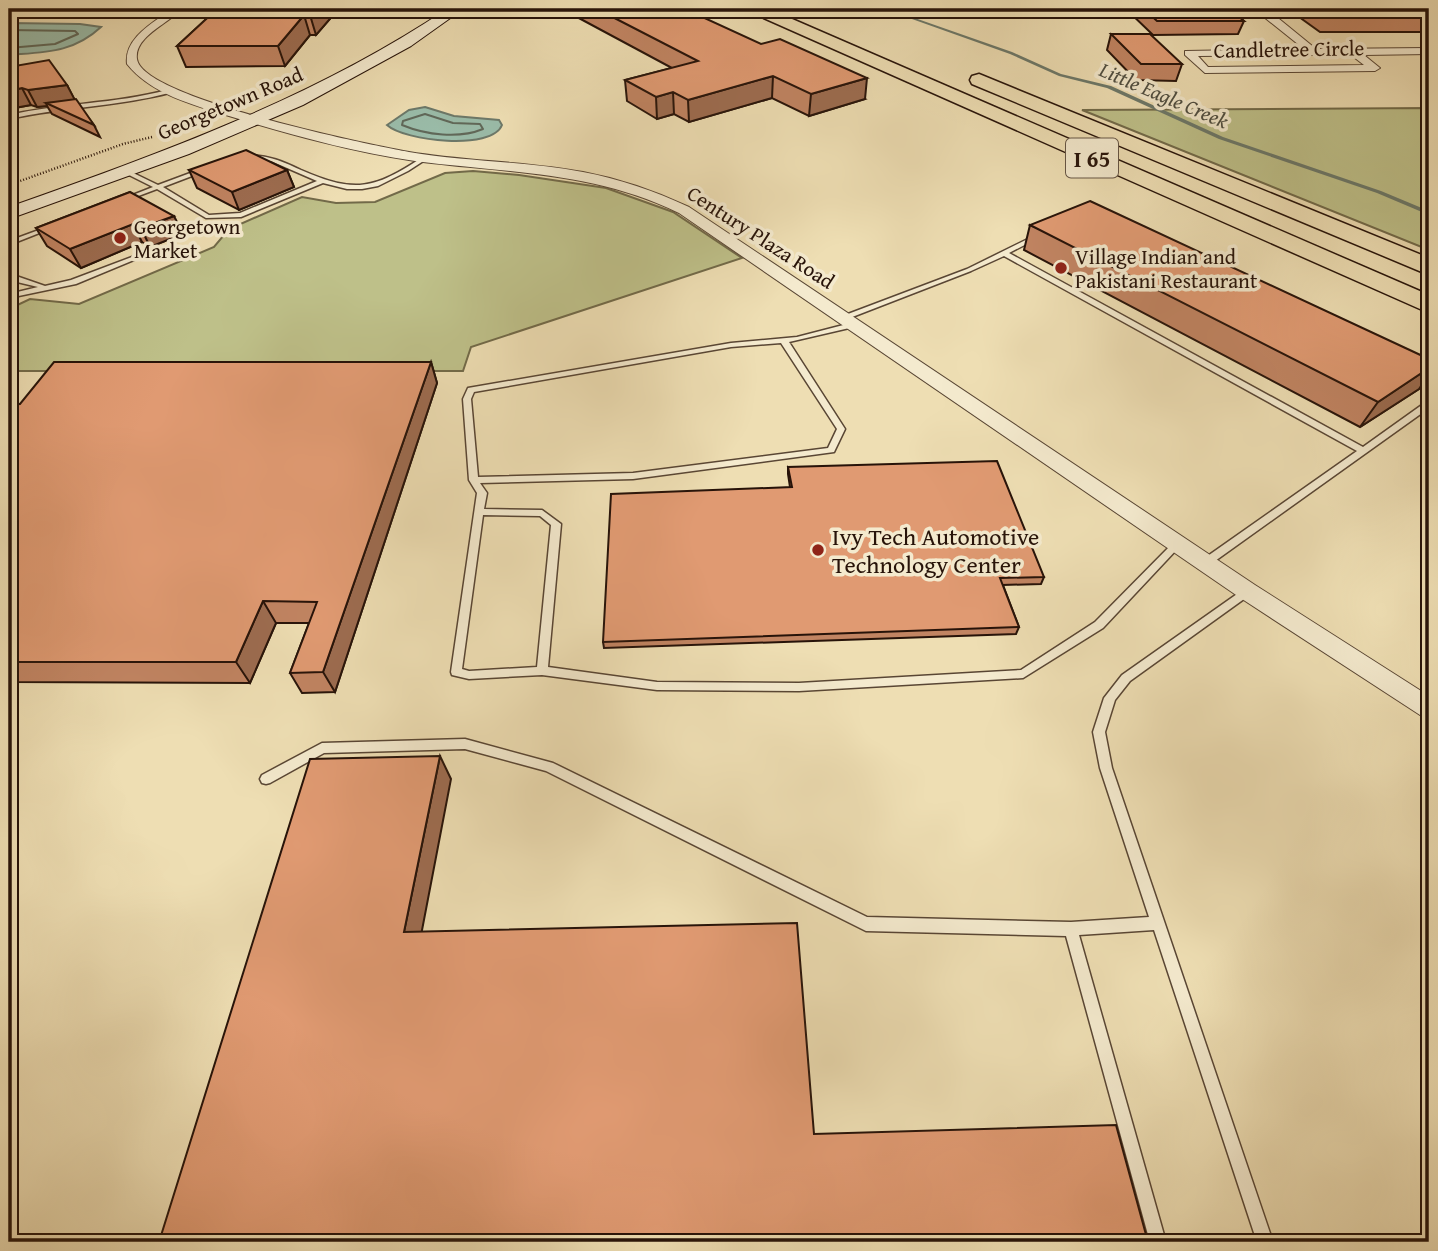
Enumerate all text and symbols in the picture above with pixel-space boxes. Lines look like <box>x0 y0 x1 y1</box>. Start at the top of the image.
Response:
street label: Candletree Circle <box>1213 32 1365 66</box>
water label: Little Eagle Creek <box>1094 54 1234 136</box>
street label: Georgetown Road <box>153 58 308 148</box>
road number: I 65 <box>1066 139 1118 178</box>
street label: Century Plaza Road <box>681 178 842 297</box>
place label: Georgetown Market <box>134 211 241 266</box>
marker: Georgetown Market <box>112 230 128 246</box>
place label: Village Indian and Pakistani Restaurant <box>1075 241 1258 296</box>
marker: Village Indian and Pakistani Restaurant <box>1053 260 1069 276</box>
place label: Ivy Tech Automotive Technology Center <box>832 519 1039 582</box>
marker: Ivy Tech Automotive Technology Center <box>810 542 826 558</box>

